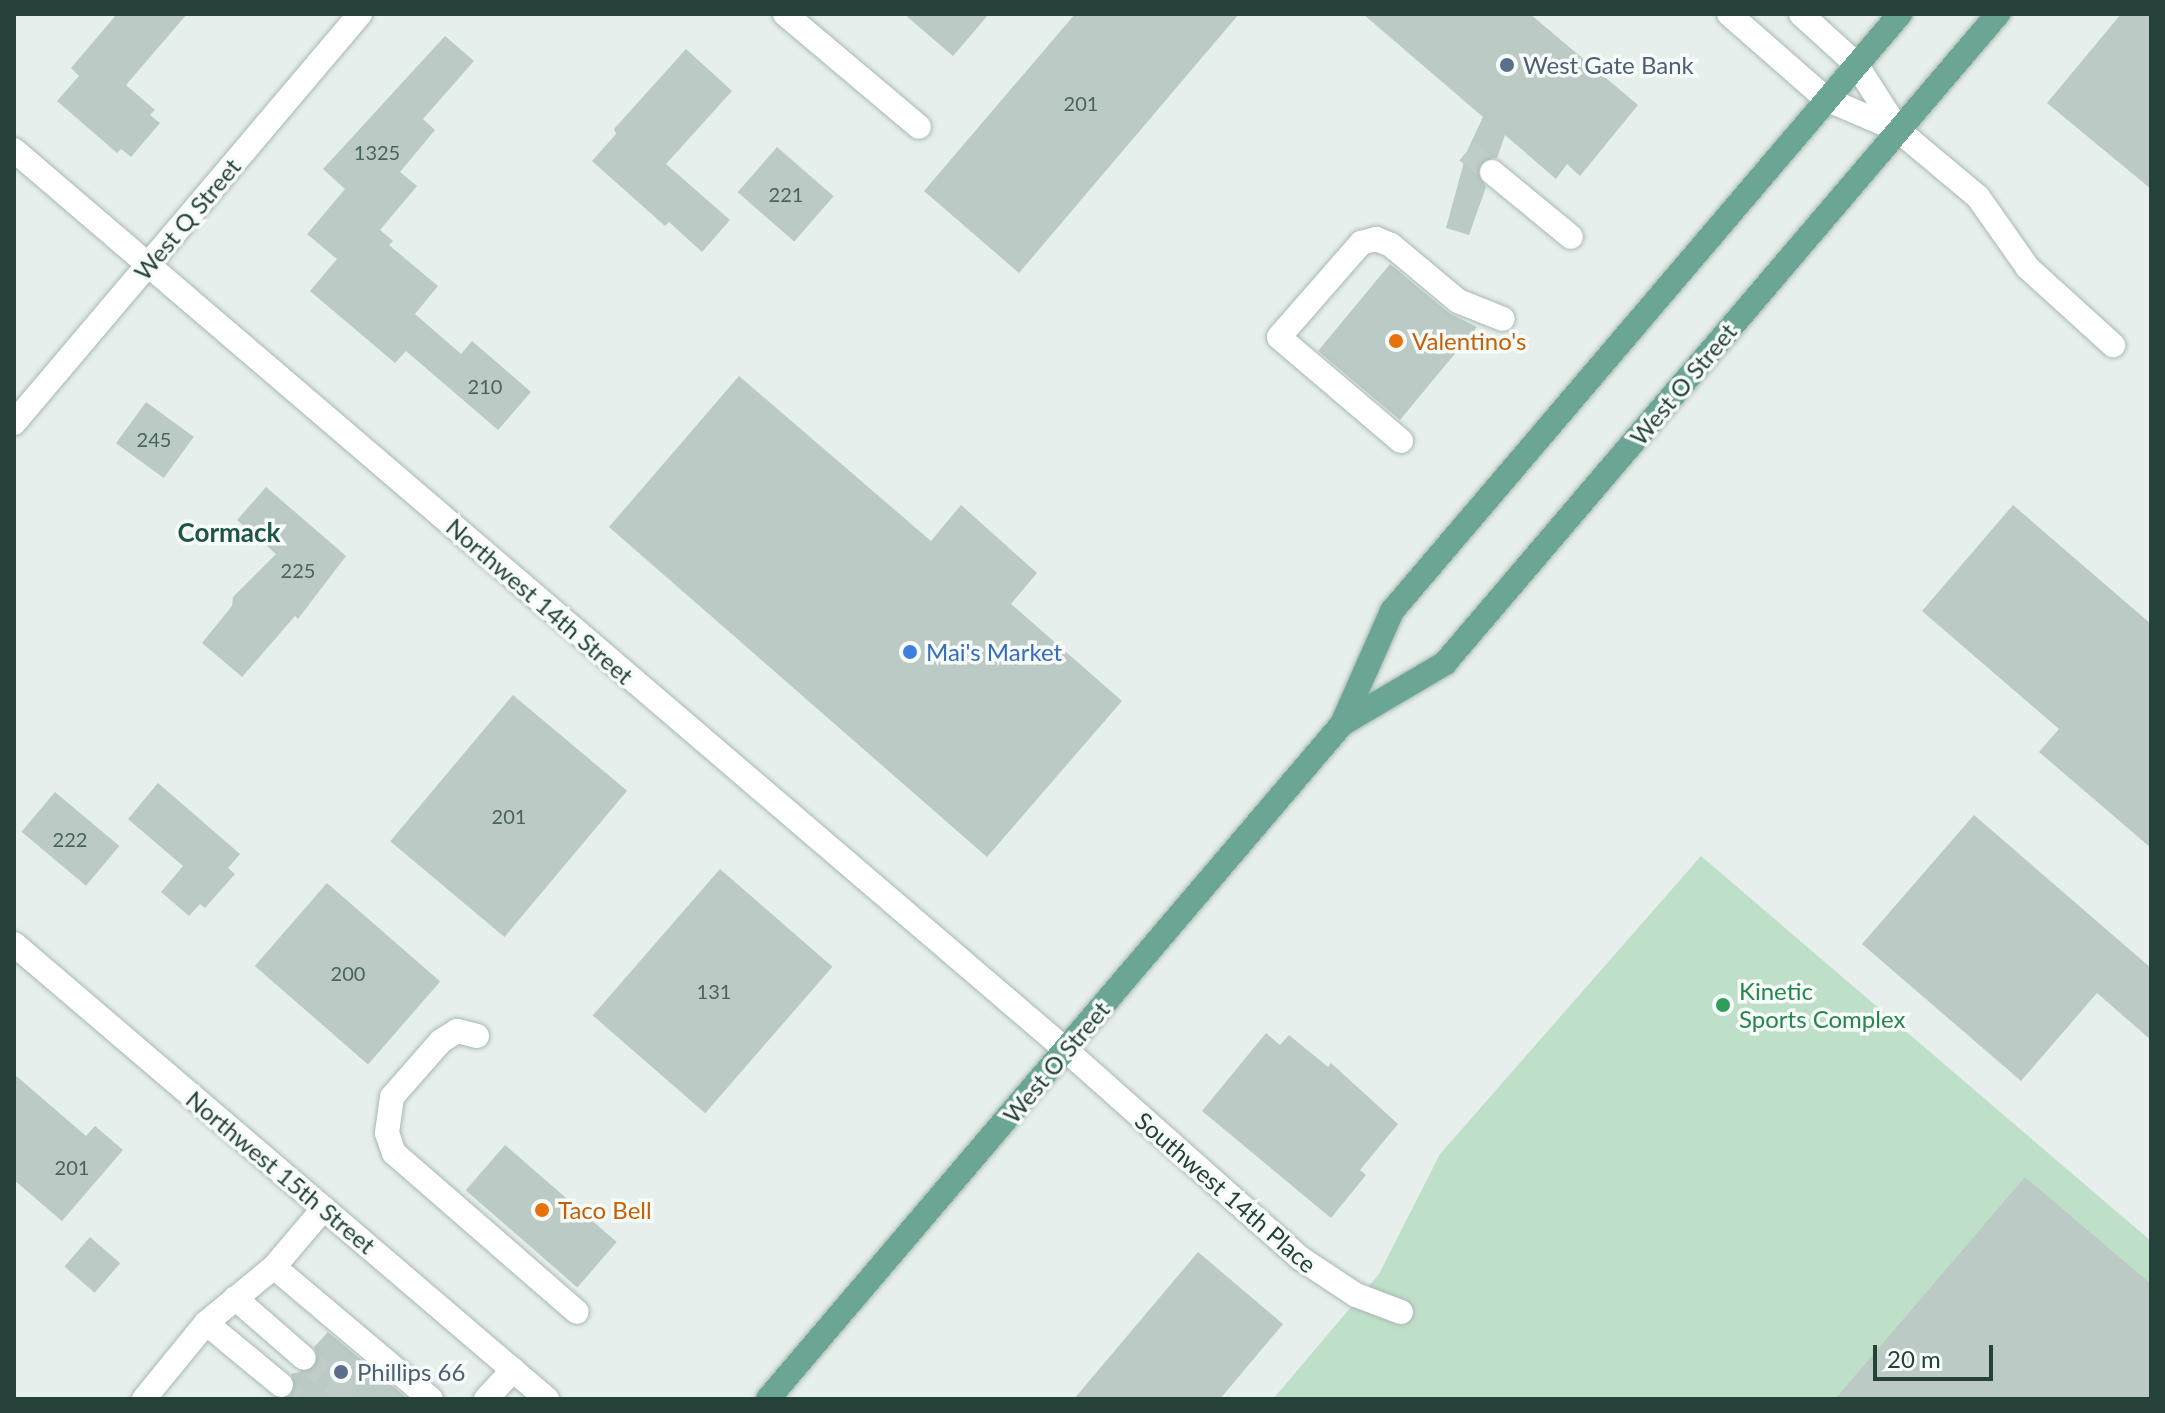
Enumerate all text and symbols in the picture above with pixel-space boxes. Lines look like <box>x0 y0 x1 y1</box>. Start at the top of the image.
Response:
place label: West Gate Bank <box>1523 51 1694 79</box>
marker: West Gate Bank <box>1498 56 1516 74</box>
house number: 201 <box>1064 91 1098 115</box>
house number: 1325 <box>354 140 400 164</box>
street label: West Q Street <box>128 152 246 286</box>
house number: 221 <box>769 182 803 206</box>
street label: West O Street <box>1624 317 1742 451</box>
place label: Valentino's <box>1412 327 1526 355</box>
marker: Valentino's <box>1387 332 1405 350</box>
house number: 210 <box>468 374 502 398</box>
house number: 245 <box>137 427 171 451</box>
street label: Northwest 14th Street <box>441 512 639 690</box>
district label: Cormack <box>178 517 280 549</box>
house number: 225 <box>281 558 315 582</box>
place label: Mai's Market <box>926 638 1062 666</box>
marker: Mai's Market <box>901 643 919 661</box>
house number: 201 <box>492 804 526 828</box>
house number: 222 <box>53 827 87 851</box>
house number: 200 <box>331 961 365 985</box>
place label: Kinetic Sports Complex <box>1739 977 1905 1033</box>
house number: 131 <box>697 979 731 1003</box>
street label: West O Street <box>997 995 1115 1129</box>
marker: Kinetic Sports Complex <box>1714 996 1732 1014</box>
street label: Northwest 15th Street <box>181 1085 381 1259</box>
street label: Southwest 14th Place <box>1130 1106 1322 1278</box>
house number: 201 <box>55 1155 89 1179</box>
place label: Taco Bell <box>558 1196 652 1224</box>
marker: Taco Bell <box>533 1201 551 1219</box>
scale bar <box>1877 1329 1997 1379</box>
text: 20 m <box>1887 1344 1941 1373</box>
place label: Phillips 66 <box>357 1358 465 1386</box>
marker: Phillips 66 <box>332 1363 350 1381</box>

